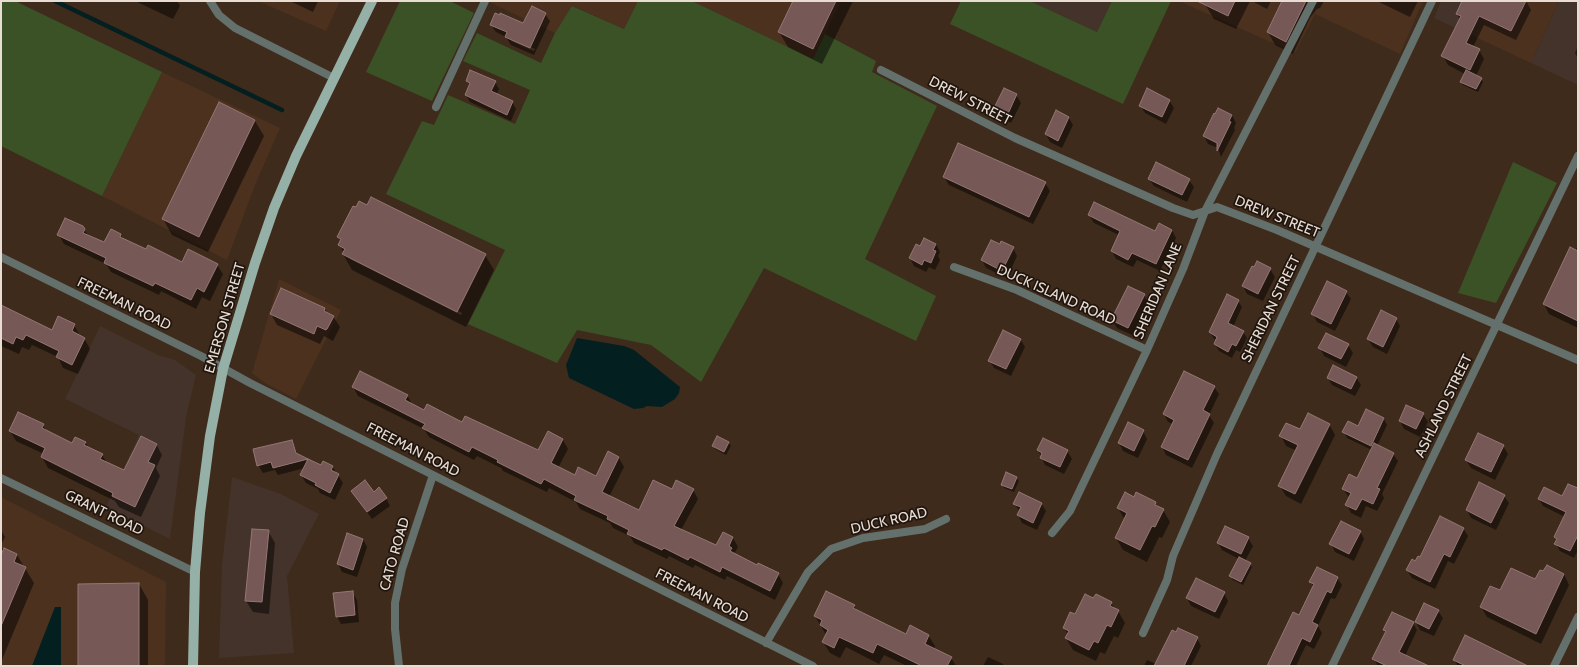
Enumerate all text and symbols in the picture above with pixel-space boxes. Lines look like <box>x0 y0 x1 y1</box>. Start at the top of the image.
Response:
street label: DREW STREET <box>926 73 1014 129</box>
street label: DREW STREET <box>1232 192 1322 242</box>
street label: SHERIDAN LANE <box>1130 240 1186 342</box>
street label: SHERIDAN STREET <box>1238 253 1304 365</box>
street label: EMERSON STREET <box>201 261 249 375</box>
street label: DUCK ISLAND ROAD <box>994 261 1118 329</box>
street label: FREEMAN ROAD <box>74 274 174 334</box>
street label: ASHLAND STREET <box>1412 352 1476 460</box>
street label: FREEMAN ROAD <box>364 419 462 481</box>
street label: GRANT ROAD <box>62 487 146 539</box>
street label: DUCK ROAD <box>849 504 929 538</box>
street label: CATO ROAD <box>377 515 413 593</box>
street label: FREEMAN ROAD <box>653 565 751 627</box>

